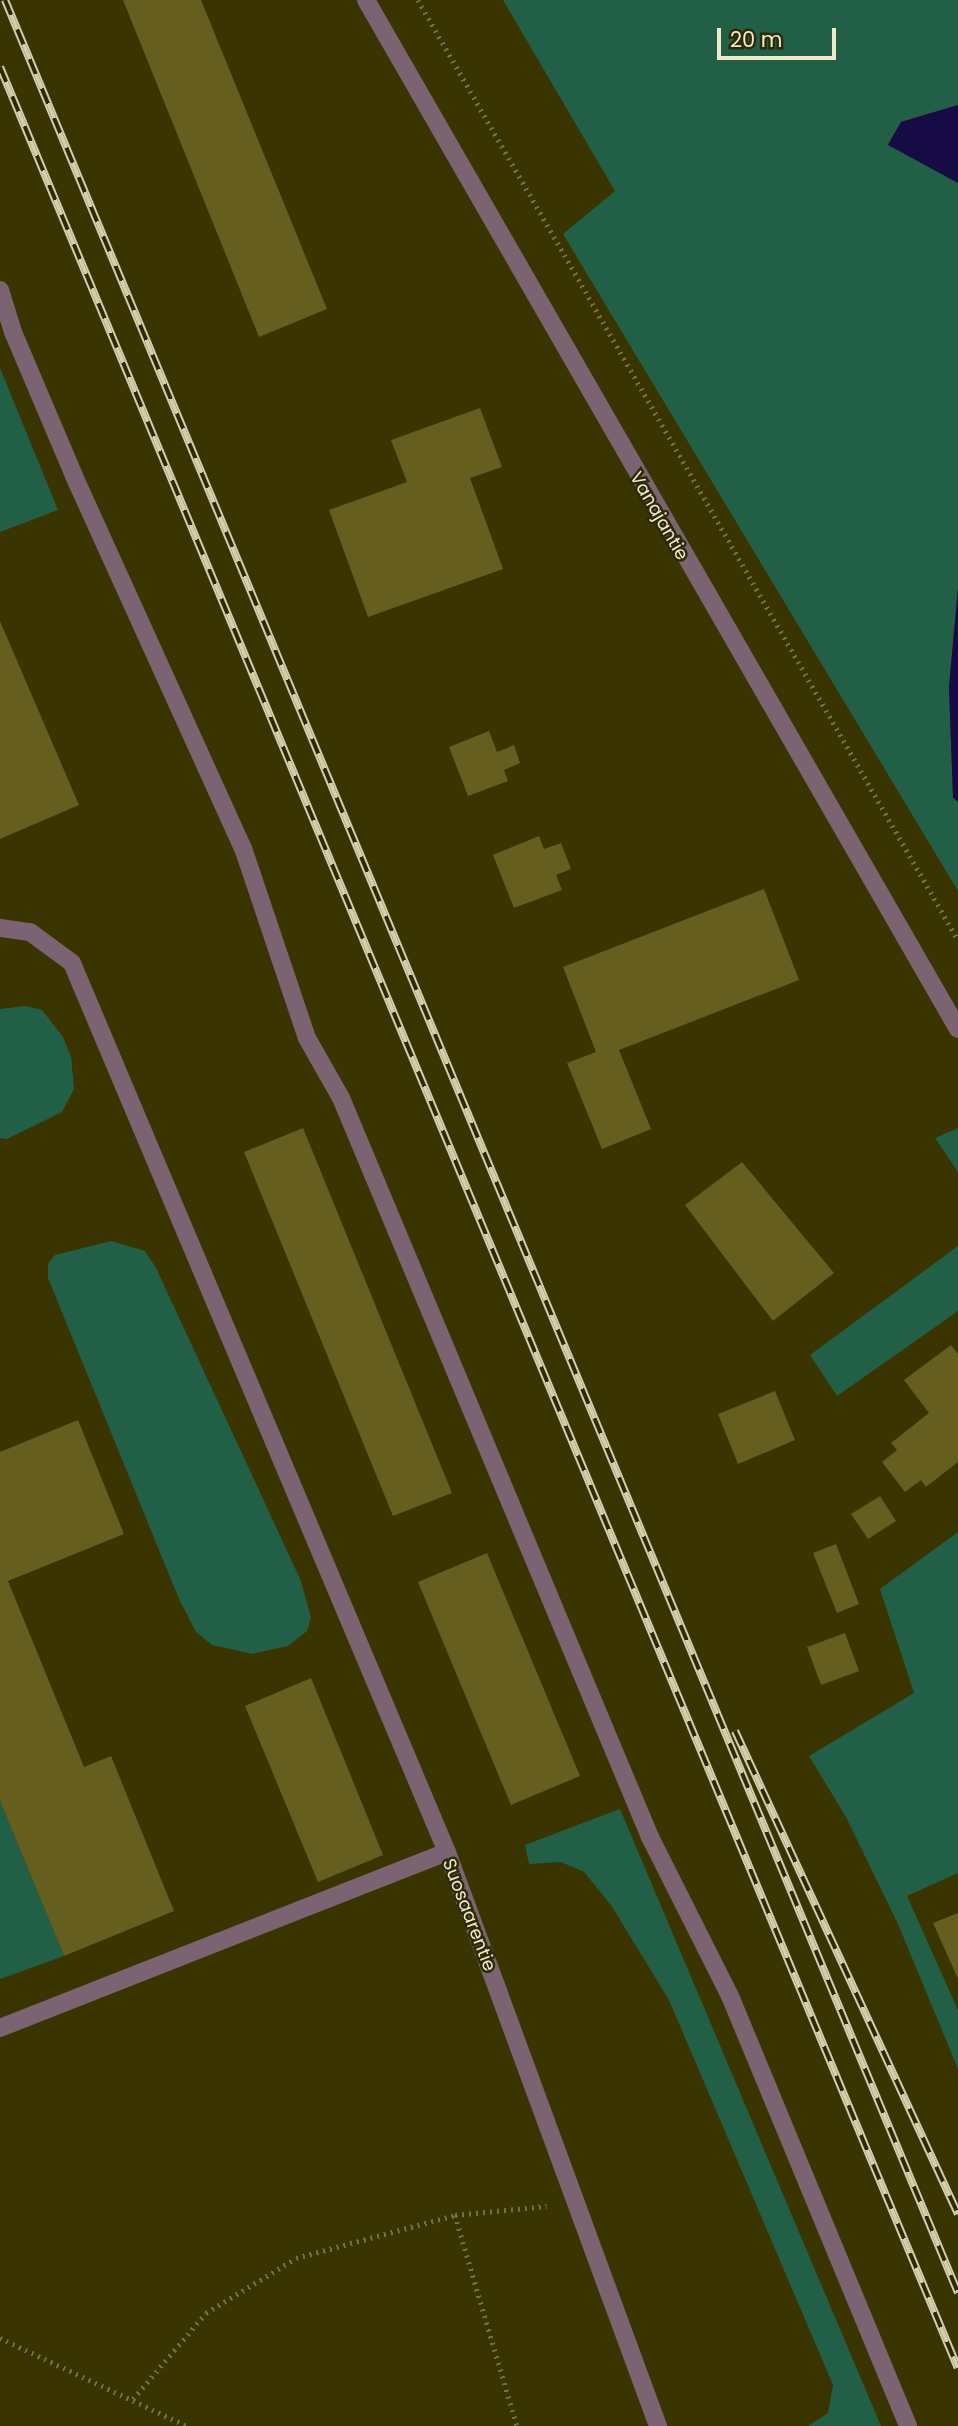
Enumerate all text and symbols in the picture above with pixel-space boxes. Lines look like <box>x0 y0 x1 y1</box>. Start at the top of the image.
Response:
scale bar <box>720 14 839 58</box>
text: 20 m <box>730 25 783 54</box>
street label: Vanajantie <box>625 468 693 564</box>
street label: Suosaarentie <box>438 1856 500 1974</box>

